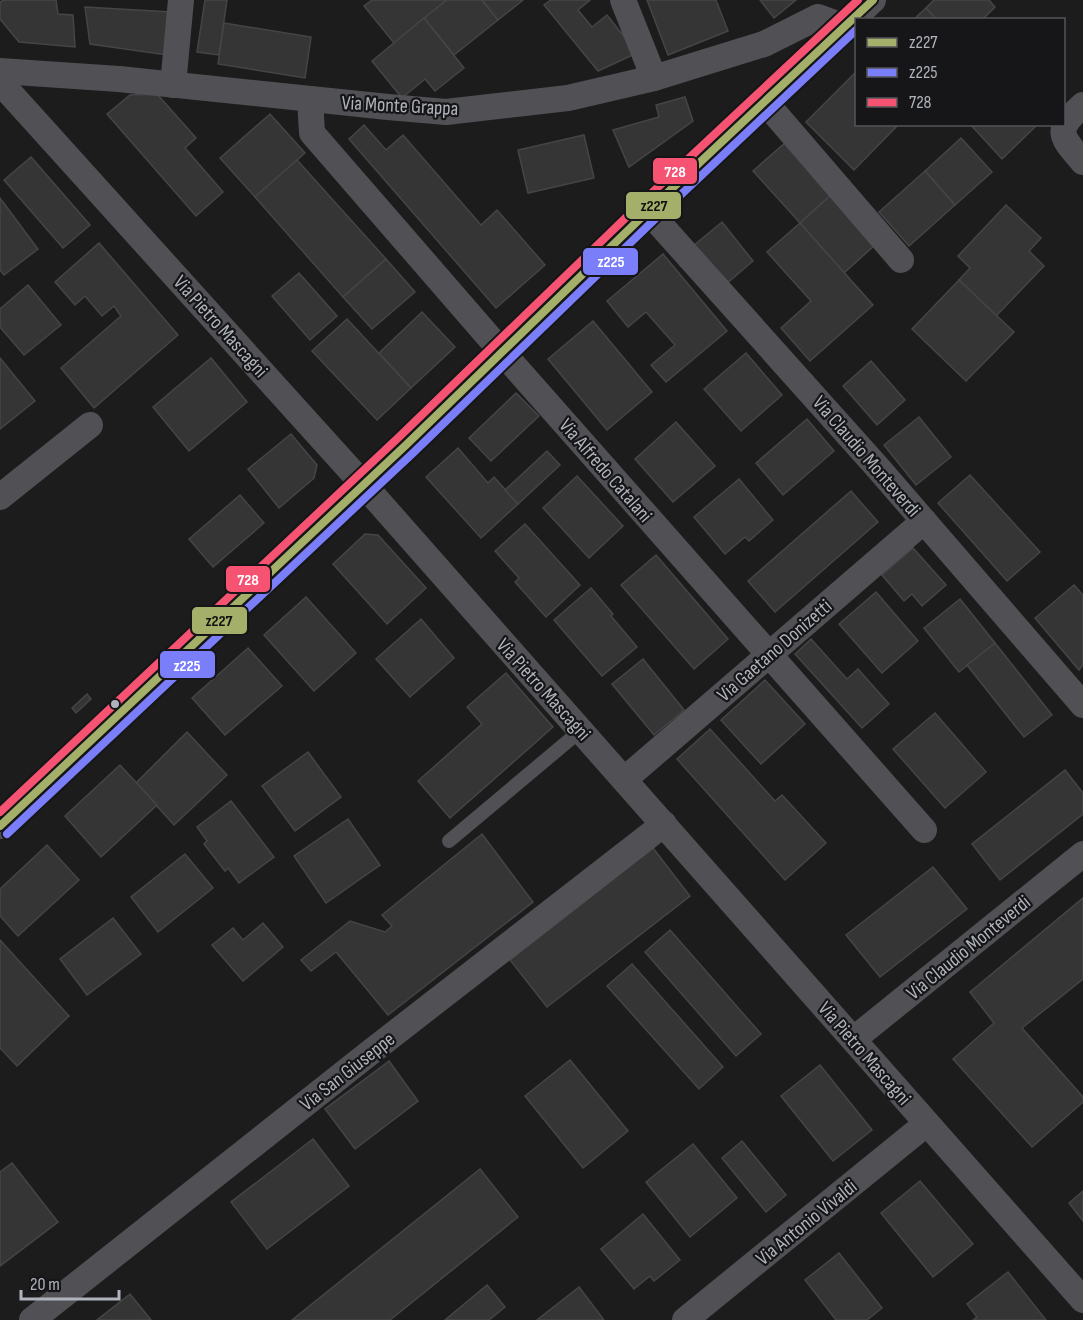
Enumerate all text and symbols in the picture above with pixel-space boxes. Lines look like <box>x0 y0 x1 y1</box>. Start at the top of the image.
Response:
legend <box>855 18 1065 126</box>
text: z227 <box>909 32 938 53</box>
text: z225 <box>909 62 938 83</box>
street label: Via Monte Grappa <box>341 91 459 121</box>
text: 728 <box>909 92 932 113</box>
line badge: 728 <box>652 157 698 185</box>
text: 728 <box>664 163 686 182</box>
line badge: z227 <box>625 191 682 220</box>
text: z227 <box>640 197 668 216</box>
line badge: z225 <box>582 247 639 276</box>
text: z225 <box>597 253 625 272</box>
street label: Via Pietro Mascagni <box>168 271 272 383</box>
street label: Via Claudio Monteverdi <box>807 391 925 522</box>
street label: Via Alfredo Catalani <box>554 414 657 527</box>
line badge: 728 <box>225 565 271 593</box>
text: 728 <box>237 571 259 590</box>
street label: Via Gaetano Donizetti <box>712 594 837 707</box>
line badge: z227 <box>191 606 248 635</box>
text: z227 <box>205 612 233 631</box>
street label: Via Pietro Mascagni <box>491 634 595 746</box>
line badge: z225 <box>159 650 216 679</box>
text: z225 <box>173 657 201 676</box>
unlabelled marker <box>109 698 121 710</box>
street label: Via Claudio Monteverdi <box>902 890 1035 1005</box>
street label: Via Pietro Mascagni <box>813 997 916 1110</box>
street label: Via San Giuseppe <box>295 1027 400 1116</box>
street label: Via Antonio Vivaldi <box>751 1175 862 1271</box>
scale bar <box>21 1263 118 1301</box>
text: 20 m <box>30 1274 60 1295</box>

